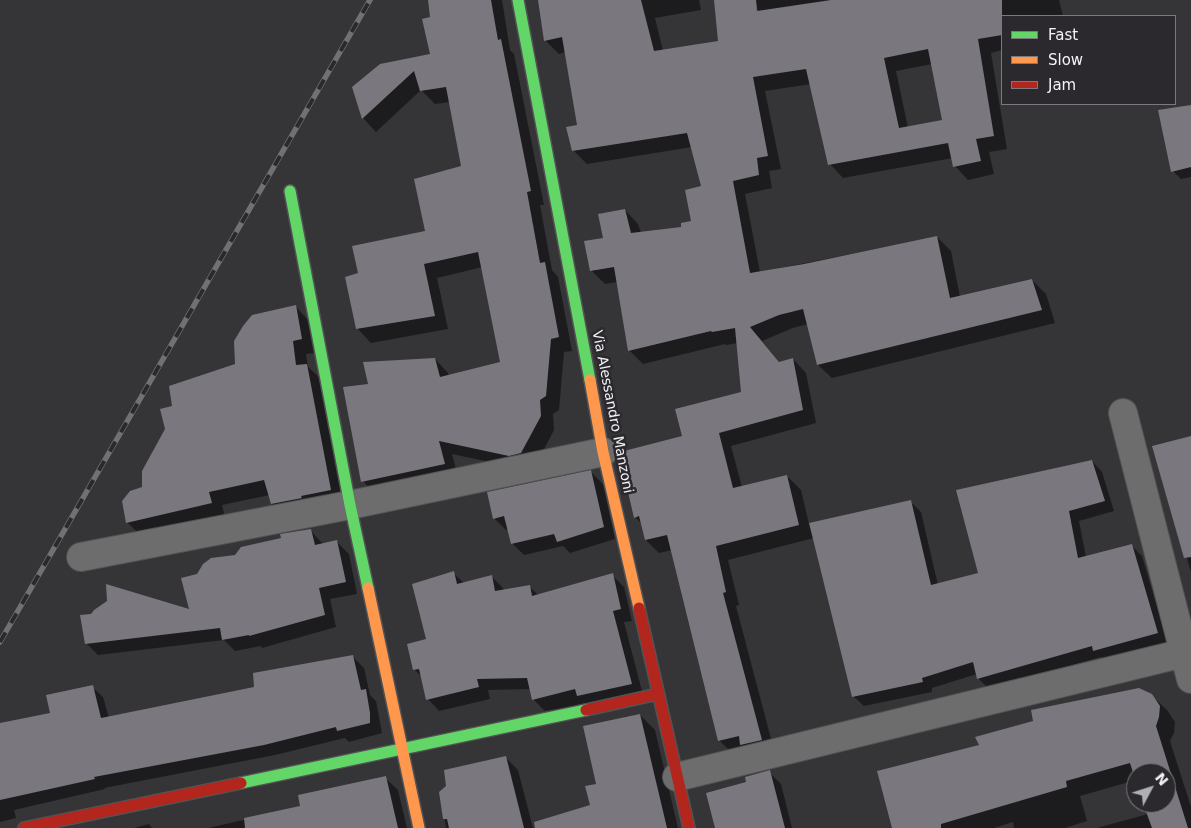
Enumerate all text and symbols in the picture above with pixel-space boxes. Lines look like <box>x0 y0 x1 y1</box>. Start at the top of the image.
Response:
legend <box>1001 15 1176 105</box>
text: Fast <box>1048 26 1078 44</box>
text: Slow <box>1048 51 1083 69</box>
text: Jam <box>1048 76 1076 94</box>
street label: Via Alessandro Manzoni <box>588 329 636 495</box>
north arrow <box>1126 763 1176 813</box>
text: N <box>1152 769 1172 789</box>

